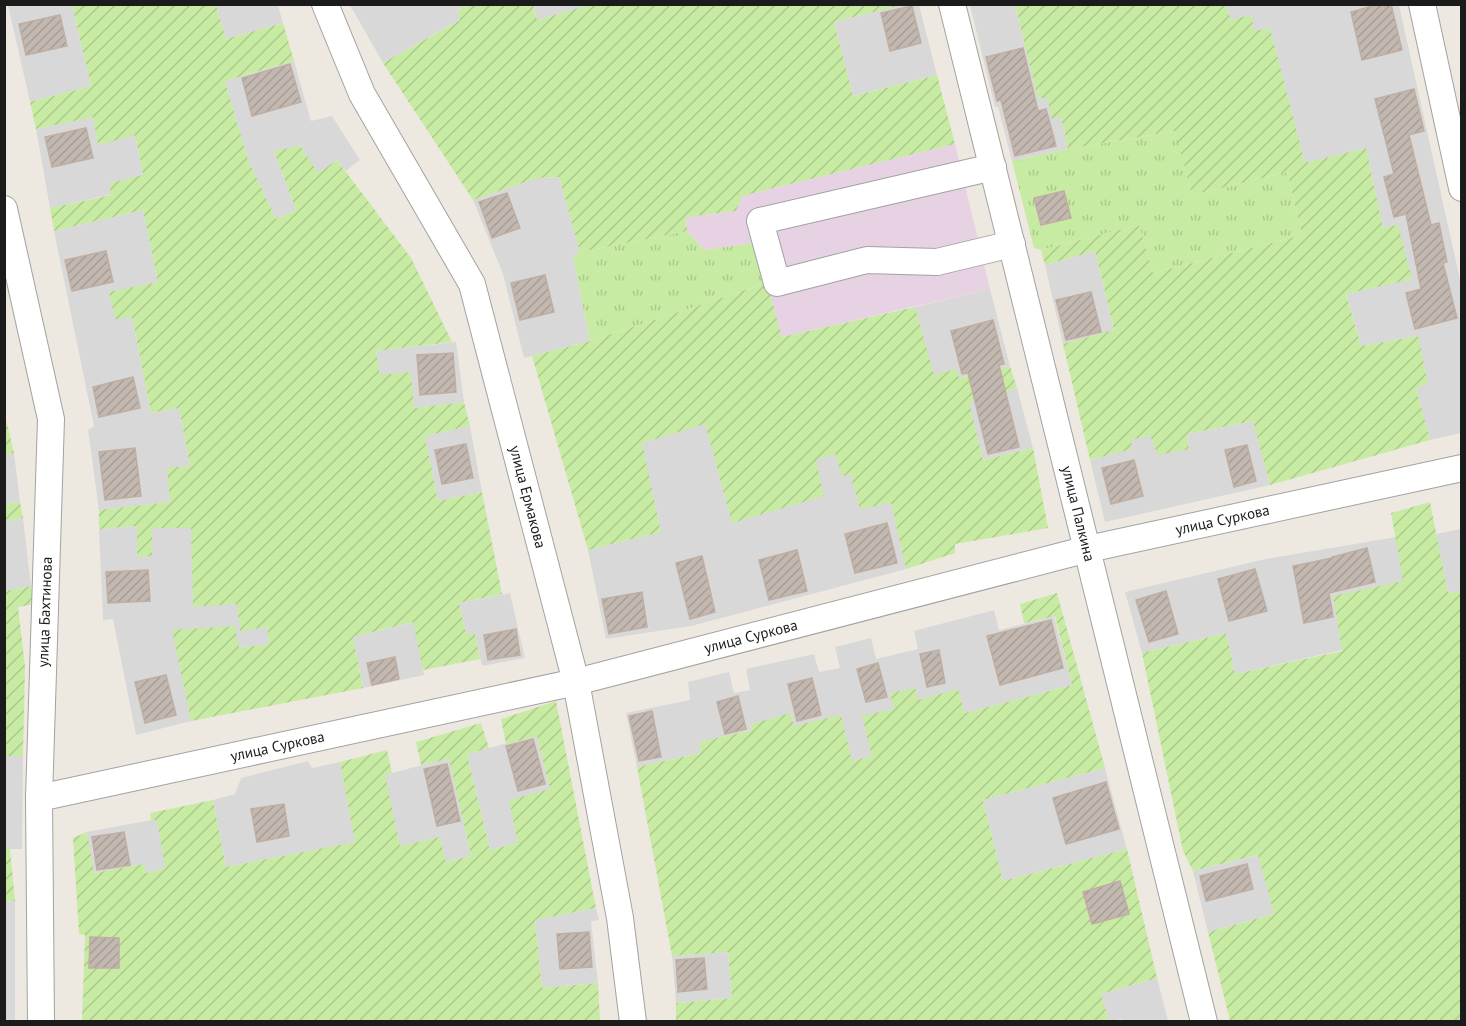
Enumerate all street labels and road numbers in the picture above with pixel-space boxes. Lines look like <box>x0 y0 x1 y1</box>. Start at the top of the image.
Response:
street label: улица Ермакова <box>506 443 551 550</box>
street label: улица Палкина <box>1058 464 1100 563</box>
street label: улица Суркова <box>1174 500 1271 539</box>
street label: улица Бахтинова <box>33 556 56 668</box>
street label: улица Суркова <box>702 615 799 657</box>
street label: улица Суркова <box>229 727 326 765</box>

